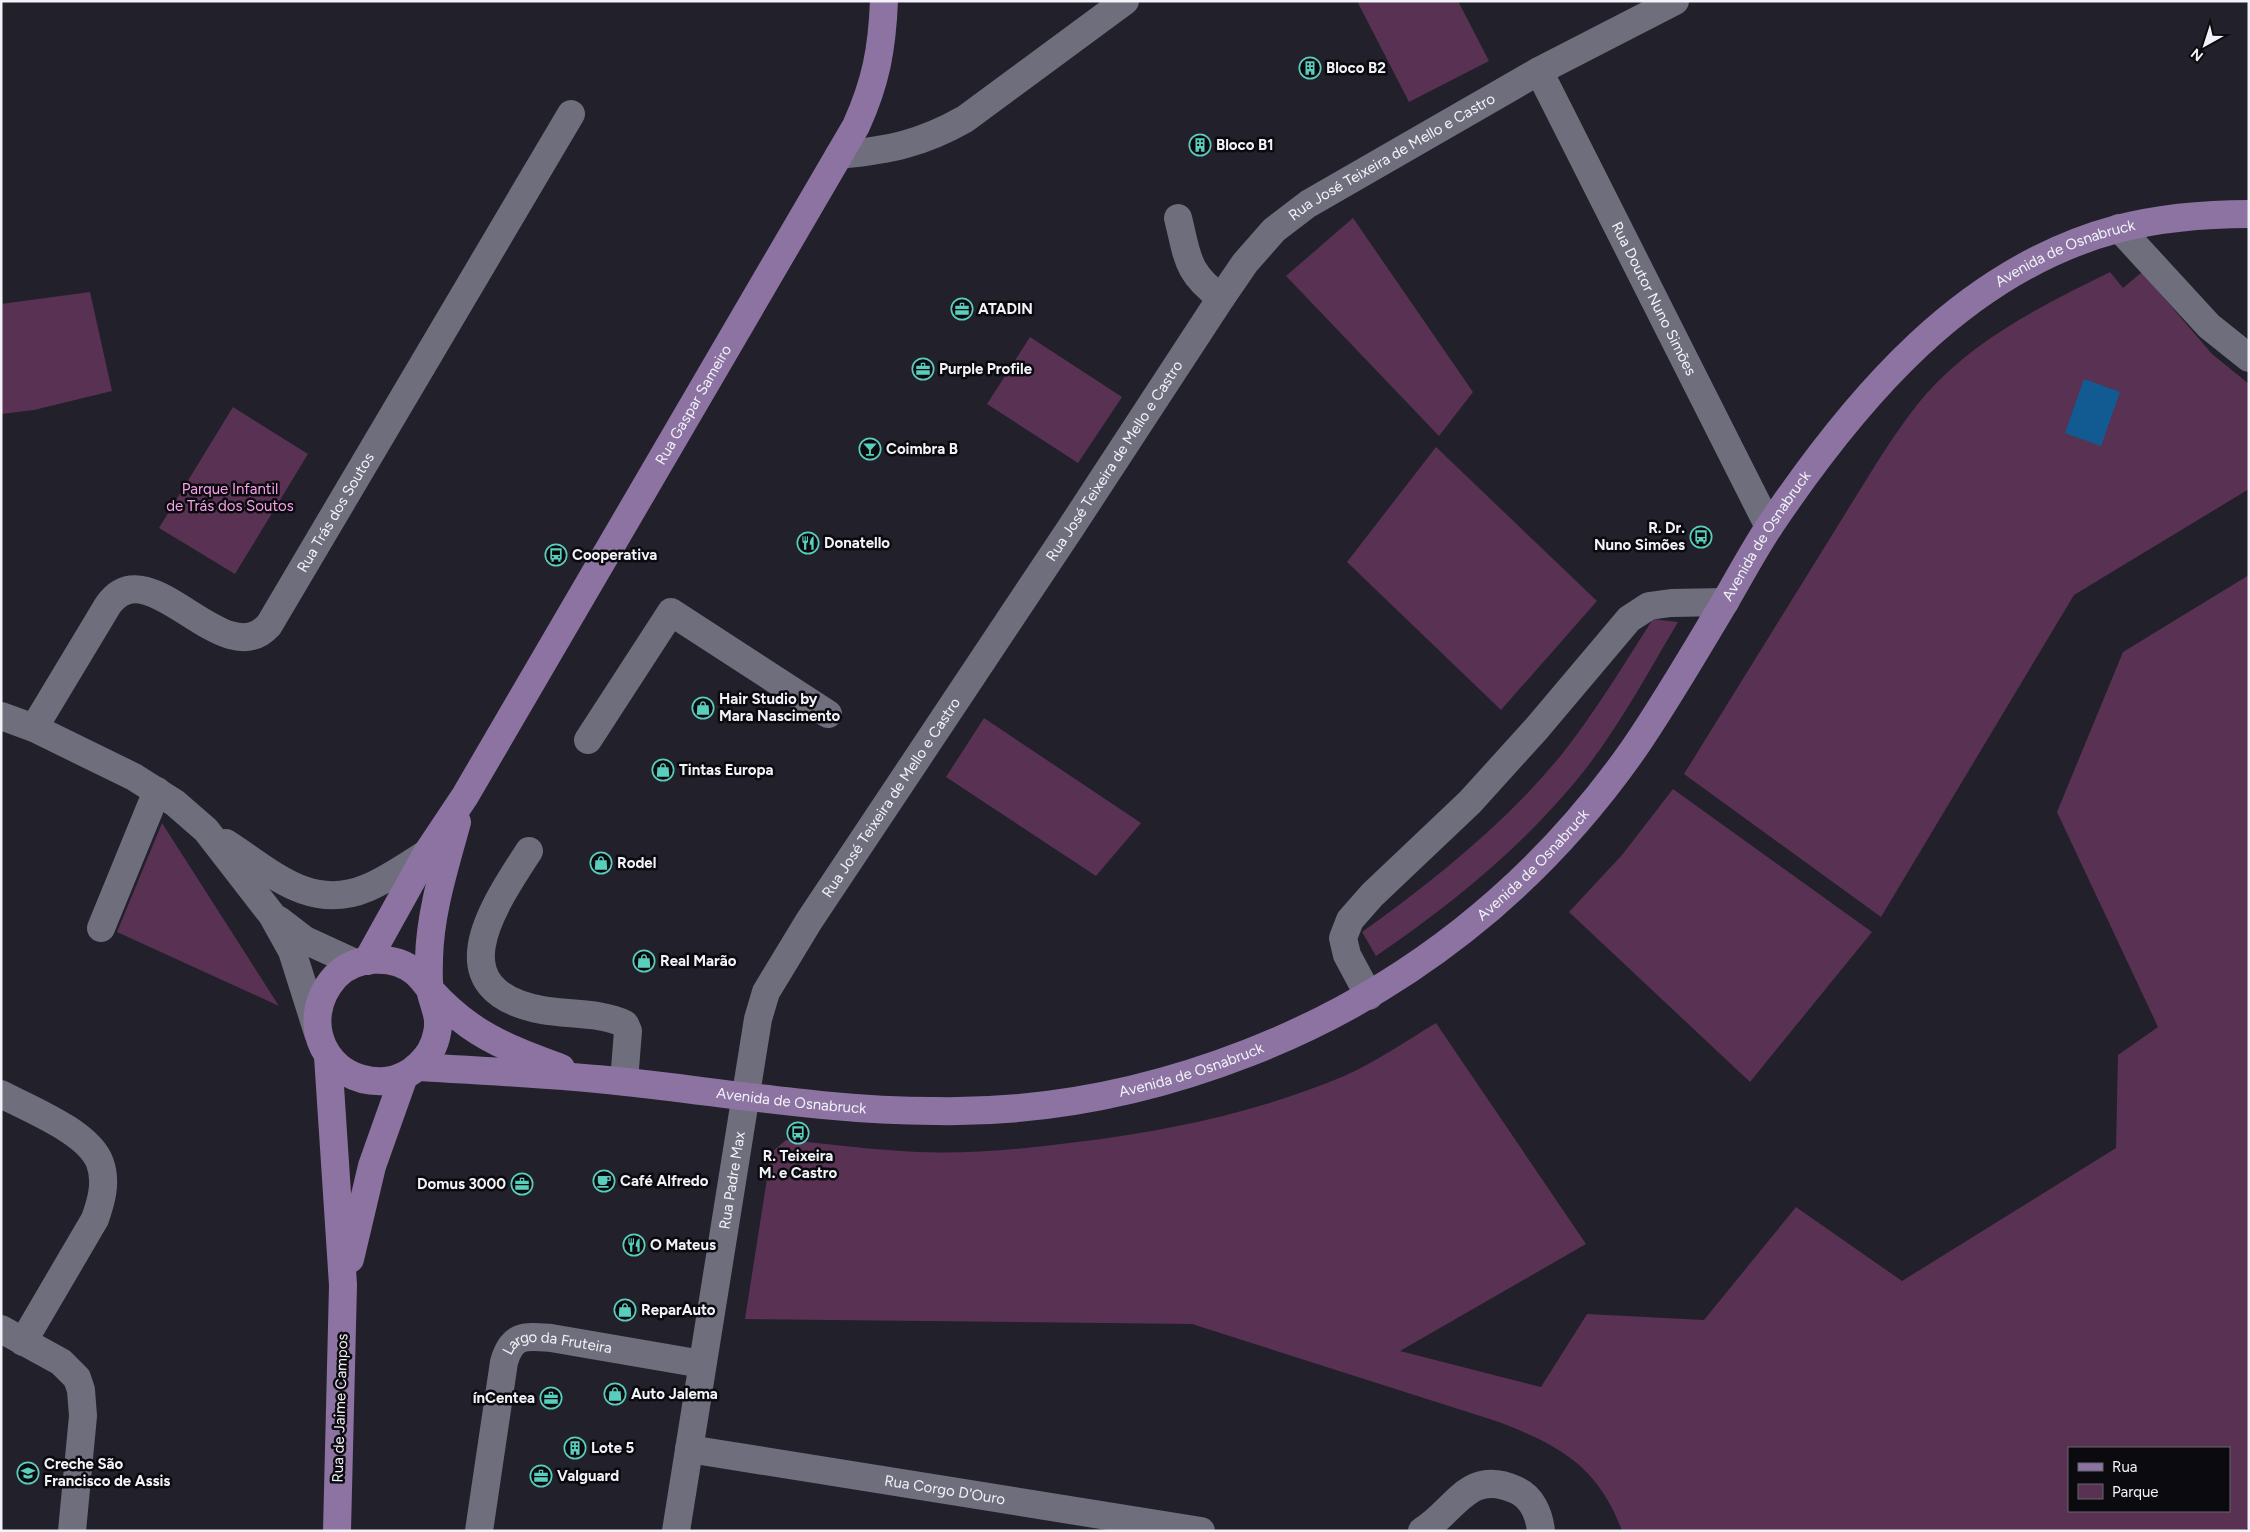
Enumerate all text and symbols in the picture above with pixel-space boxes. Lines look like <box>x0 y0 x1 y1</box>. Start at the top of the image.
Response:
north arrow <box>2180 20 2230 70</box>
text: N <box>2188 45 2207 65</box>
building icon: Bloco B2 <box>1298 56 1322 80</box>
place label: Bloco B2 <box>1326 59 1386 77</box>
street label: Rua José Teixeira de Mello e Castro <box>1285 89 1499 224</box>
building icon: Bloco B1 <box>1188 133 1212 157</box>
place label: Bloco B1 <box>1216 136 1274 154</box>
street label: Avenida de Osnabruck <box>1992 216 2137 291</box>
street label: Rua Doutor Nuno Simões <box>1608 219 1700 379</box>
office icon: ATADIN <box>950 297 974 321</box>
place label: ATADIN <box>978 300 1033 318</box>
street label: Rua Gaspar Sameiro <box>651 341 735 468</box>
office icon: Purple Profile <box>911 357 935 381</box>
street label: Rua José Teixeira de Mello e Castro <box>1042 357 1187 565</box>
place label: Purple Profile <box>939 360 1033 378</box>
bar icon: Coimbra B <box>858 437 882 461</box>
place label: Coimbra B <box>886 440 958 458</box>
street label: Rua Trás dos Soutos <box>293 449 378 575</box>
street label: Avenida de Osnabruck <box>1718 467 1815 604</box>
park label: Parque Infantil de Trás dos Soutos <box>166 480 294 515</box>
place label: R. Dr. Nuno Simões <box>1594 519 1685 554</box>
bus stop icon: R. Dr. Nuno Simões <box>1689 525 1713 549</box>
restaurant icon: Donatello <box>796 531 820 555</box>
place label: Donatello <box>824 534 890 552</box>
bus stop icon: Cooperativa <box>544 543 568 567</box>
place label: Cooperativa <box>572 546 657 564</box>
place label: Hair Studio by Mara Nascimento <box>719 690 841 725</box>
street label: Rua José Teixeira de Mello e Castro <box>818 694 964 901</box>
shop icon: Hair Studio by Mara Nascimento <box>691 696 715 720</box>
shop icon: Tintas Europa <box>651 758 675 782</box>
place label: Tintas Europa <box>679 761 773 779</box>
street label: Avenida de Osnabruck <box>1473 805 1593 924</box>
shop icon: Rodel <box>589 851 613 875</box>
place label: Rodel <box>617 854 656 872</box>
shop icon: Real Marão <box>632 949 656 973</box>
place label: Real Marão <box>660 952 737 970</box>
street label: Avenida de Osnabruck <box>1117 1038 1267 1101</box>
street label: Avenida de Osnabruck <box>715 1084 868 1118</box>
bus stop icon: R. Teixeira M. e Castro <box>786 1121 810 1145</box>
street label: Rua Padre Max <box>715 1130 749 1231</box>
place label: R. Teixeira M. e Castro <box>759 1147 837 1182</box>
cafe icon: Café Alfredo <box>592 1169 616 1193</box>
office icon: Domus 3000 <box>510 1172 534 1196</box>
place label: Café Alfredo <box>620 1172 709 1190</box>
place label: Domus 3000 <box>417 1175 506 1193</box>
restaurant icon: O Mateus <box>622 1233 646 1257</box>
place label: O Mateus <box>650 1236 716 1254</box>
shop icon: ReparAuto <box>613 1298 637 1322</box>
place label: ReparAuto <box>641 1301 716 1319</box>
street label: Largo da Fruteira <box>499 1328 613 1358</box>
street label: Rua de Jaime Campos <box>328 1333 352 1483</box>
shop icon: Auto Jalema <box>603 1382 627 1406</box>
place label: Auto Jalema <box>631 1385 718 1403</box>
office icon: ínCentea <box>539 1386 563 1410</box>
place label: ínCentea <box>473 1389 535 1407</box>
building icon: Lote 5 <box>563 1436 587 1460</box>
place label: Lote 5 <box>591 1439 635 1457</box>
legend <box>2068 1447 2230 1512</box>
place label: Creche São Francisco de Assis <box>44 1455 170 1490</box>
text: Rua <box>2112 1458 2137 1476</box>
school or university icon: Creche São Francisco de Assis <box>16 1461 40 1485</box>
office icon: Valguard <box>529 1464 553 1488</box>
place label: Valguard <box>557 1467 619 1485</box>
street label: Rua Corgo D'Ouro <box>883 1471 1007 1509</box>
text: Parque <box>2112 1483 2159 1501</box>

